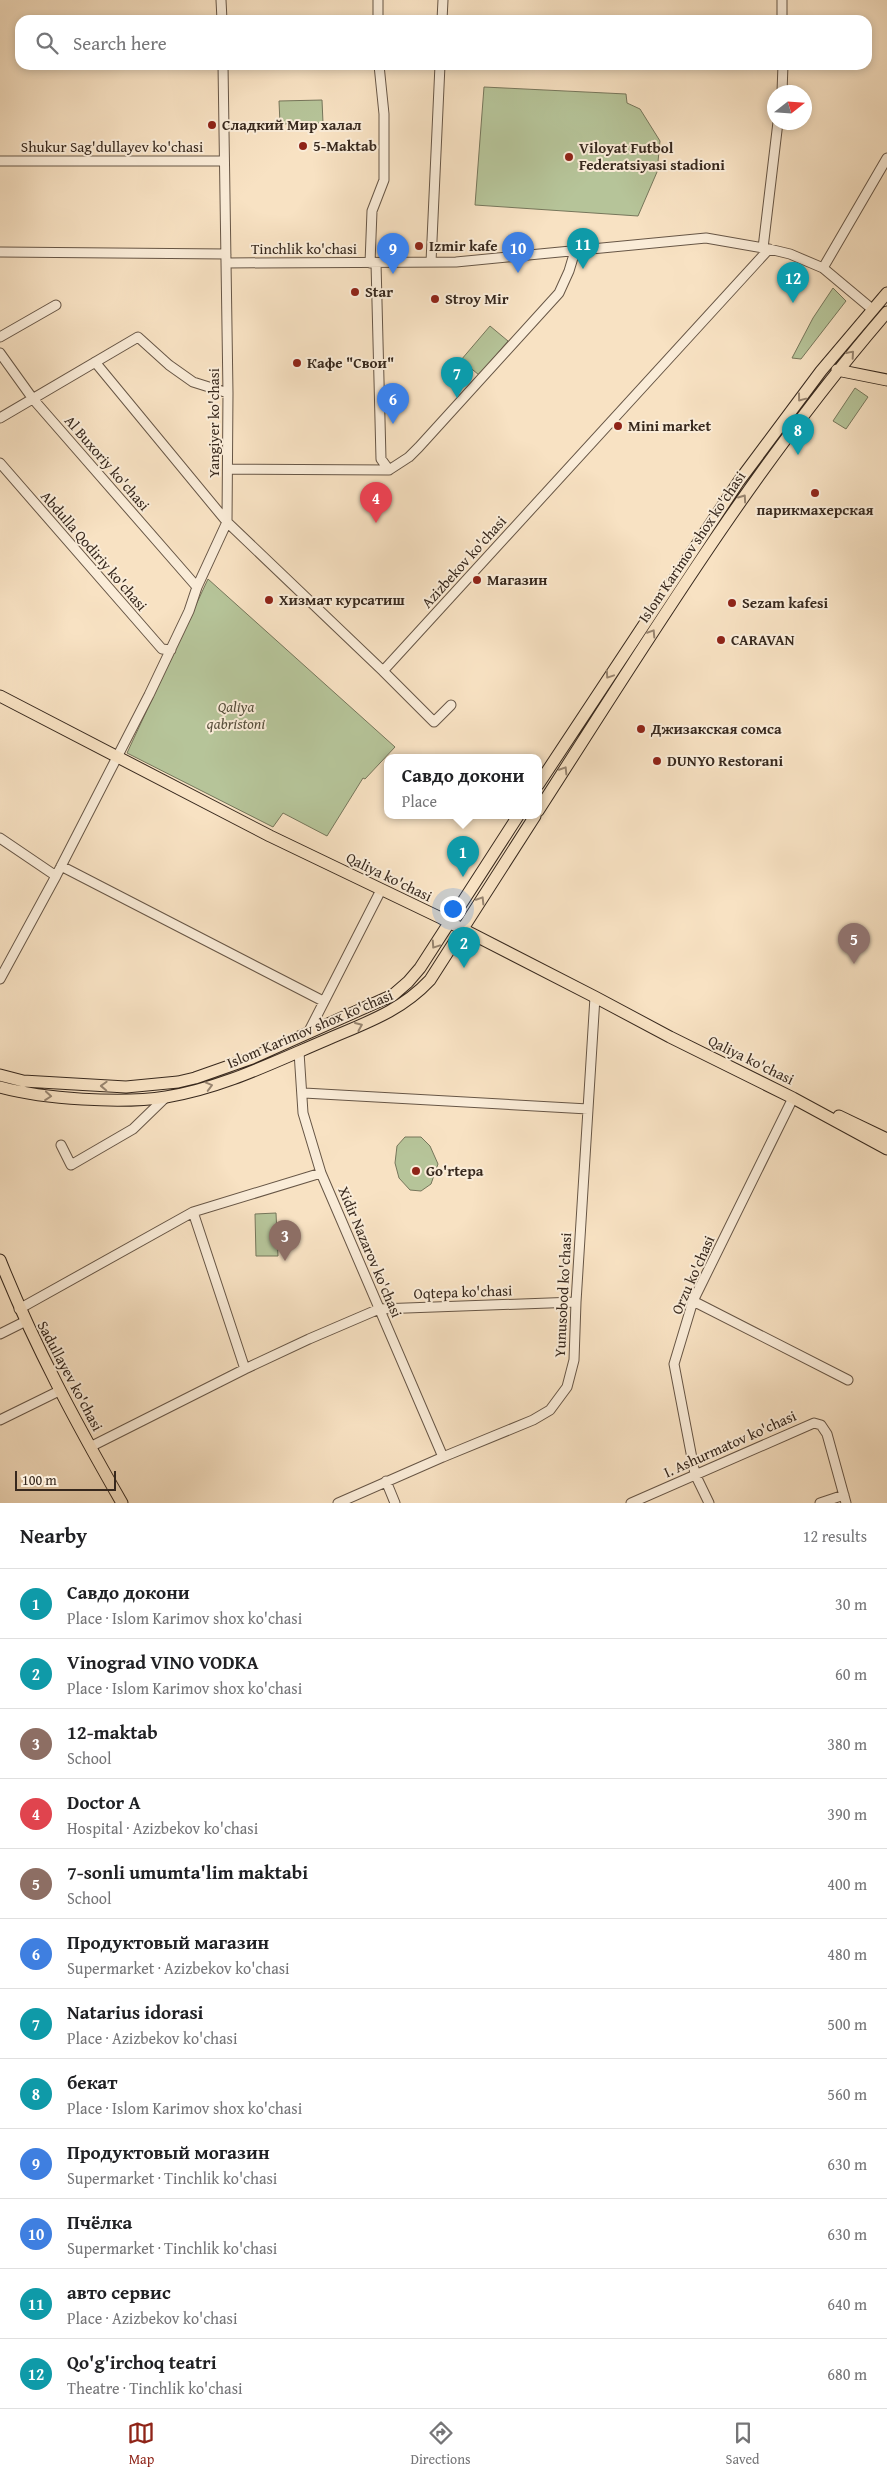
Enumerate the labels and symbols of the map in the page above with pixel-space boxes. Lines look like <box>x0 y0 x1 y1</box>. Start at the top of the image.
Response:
north arrow <box>767 85 812 130</box>
place label: Сладкий Мир халал <box>222 114 362 135</box>
marker: Сладкий Мир халал <box>206 119 218 131</box>
place label: 5-Maktab <box>313 135 377 156</box>
street label: Shukur Sag'dullayev ko'chasi <box>21 136 203 157</box>
place label: Viloyat Futbol Federatsiyasi stadioni <box>579 137 725 175</box>
marker: 5-Maktab <box>297 140 309 152</box>
marker: Viloyat Futbol Federatsiyasi stadioni <box>563 151 575 163</box>
pin: 11 <box>567 228 599 269</box>
pin: 10 <box>502 232 534 273</box>
pin: 9 <box>377 233 409 274</box>
place label: Izmir kafe <box>429 235 498 256</box>
street label: Tinchlik ko'chasi <box>251 238 357 259</box>
marker: Izmir kafe <box>413 240 425 252</box>
pin: 12 <box>777 262 809 303</box>
place label: Star <box>365 281 393 302</box>
marker: Star <box>349 286 361 298</box>
place label: Stroy Mir <box>445 288 509 309</box>
marker: Stroy Mir <box>429 293 441 305</box>
one-way arrow <box>845 351 854 360</box>
place label: Кафе "Свои" <box>307 352 394 373</box>
marker: Кафе "Свои" <box>291 357 303 369</box>
pin: 7 <box>441 357 473 398</box>
street label: Yangiyer ko'chasi <box>203 368 224 478</box>
pin: 6 <box>377 383 409 424</box>
one-way arrow <box>798 392 806 401</box>
street label: Al Buxoriy ko'chasi <box>60 410 155 515</box>
pin: 8 <box>782 414 814 455</box>
place label: Mini market <box>628 415 711 436</box>
marker: Mini market <box>612 420 624 432</box>
street label: Islom Karimov shox ko'chasi <box>633 467 750 627</box>
pin: 4 <box>360 482 392 523</box>
street label: Abdulla Qodiriy ko'chasi <box>36 486 152 615</box>
marker: парикмахерская <box>809 487 821 499</box>
one-way arrow <box>737 495 746 504</box>
place label: парикмахерская <box>756 499 874 520</box>
street label: Azizbekov ko'chasi <box>416 511 511 612</box>
place label: Магазин <box>487 569 547 590</box>
marker: Магазин <box>471 574 483 586</box>
place label: Хизмат курсатиш <box>279 589 405 610</box>
place label: Sezam kafesi <box>742 592 829 613</box>
marker: Хизмат курсатиш <box>263 594 275 606</box>
marker: Sezam kafesi <box>726 597 738 609</box>
one-way arrow <box>645 629 655 638</box>
place label: CARAVAN <box>731 629 795 650</box>
marker: CARAVAN <box>715 634 727 646</box>
one-way arrow <box>606 670 615 679</box>
park label: Qaliya qabristoni <box>207 696 265 734</box>
place label: Джизакская сомса <box>650 718 782 739</box>
marker: Джизакская сомса <box>635 723 647 735</box>
place label: DUNYO Restorani <box>667 750 783 771</box>
marker: DUNYO Restorani <box>651 755 663 767</box>
one-way arrow <box>558 766 567 775</box>
pin: 1 <box>447 836 479 877</box>
street label: Qaliya ko'chasi <box>343 847 436 906</box>
your location <box>440 896 466 922</box>
one-way arrow <box>475 897 485 906</box>
pin: 5 <box>838 923 870 964</box>
pin: 2 <box>448 927 480 968</box>
one-way arrow <box>432 939 441 949</box>
street label: Islom Karimov shox ko'chasi <box>224 984 396 1073</box>
one-way arrow <box>355 1021 363 1031</box>
street label: Qaliya ko'chasi <box>705 1030 798 1089</box>
one-way arrow <box>100 1080 108 1091</box>
one-way arrow <box>204 1081 213 1092</box>
one-way arrow <box>44 1090 52 1101</box>
place label: Go'rtepa <box>426 1160 484 1181</box>
marker: Go'rtepa <box>410 1165 422 1177</box>
street label: Xidir Nazarov ko'chasi <box>333 1183 408 1321</box>
pin: 3 <box>269 1220 301 1261</box>
street label: Yunusobod ko'chasi <box>549 1232 576 1358</box>
street label: Orzu ko'chasi <box>666 1232 719 1318</box>
street label: Oqtepa ko'chasi <box>413 1279 513 1304</box>
street label: Sadullayev ko'chasi <box>33 1317 108 1435</box>
street label: I. Ashurmatov ko'chasi <box>660 1405 799 1482</box>
scale bar <box>15 1468 116 1491</box>

